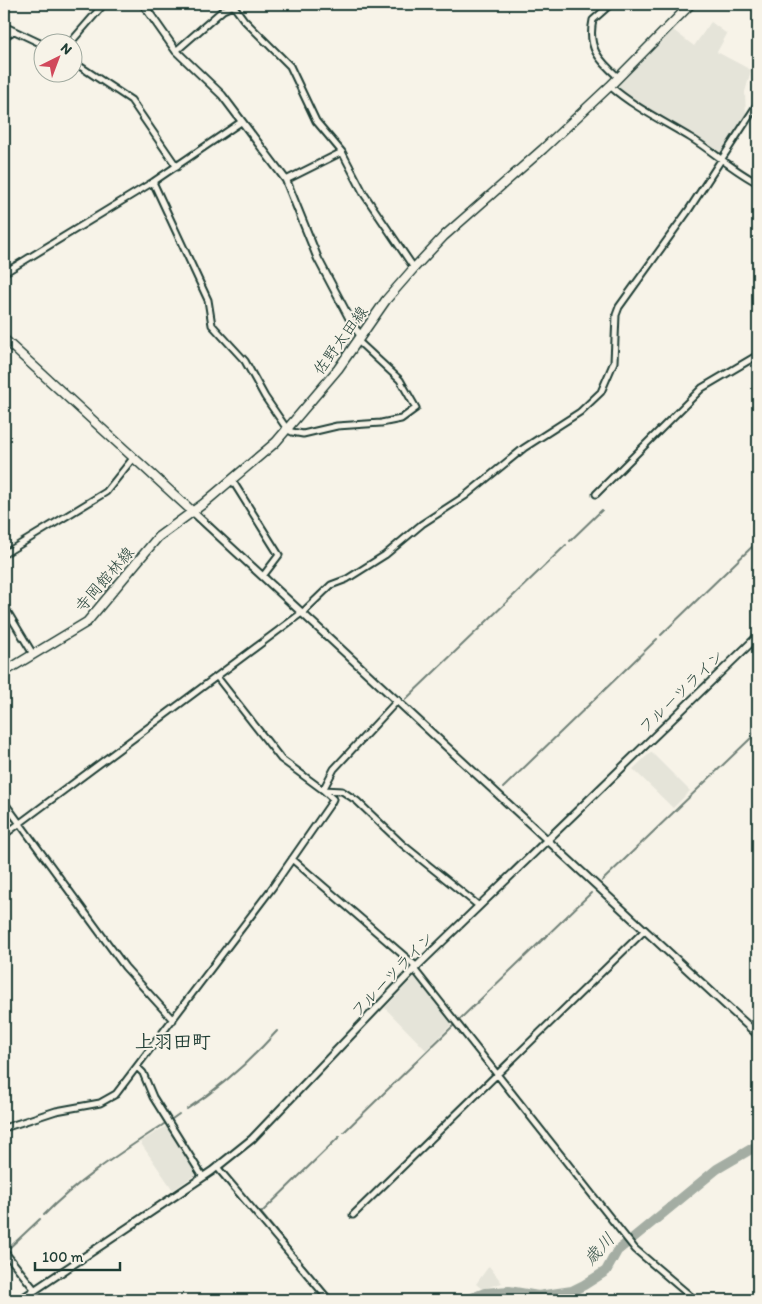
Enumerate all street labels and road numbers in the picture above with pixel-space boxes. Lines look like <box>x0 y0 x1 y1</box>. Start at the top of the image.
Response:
street label: 佐野太田線 <box>309 302 372 378</box>
street label: 寺岡館林線 <box>71 543 138 616</box>
street label: フルーツライン <box>635 646 728 737</box>
street label: フルーツライン <box>347 928 438 1021</box>

